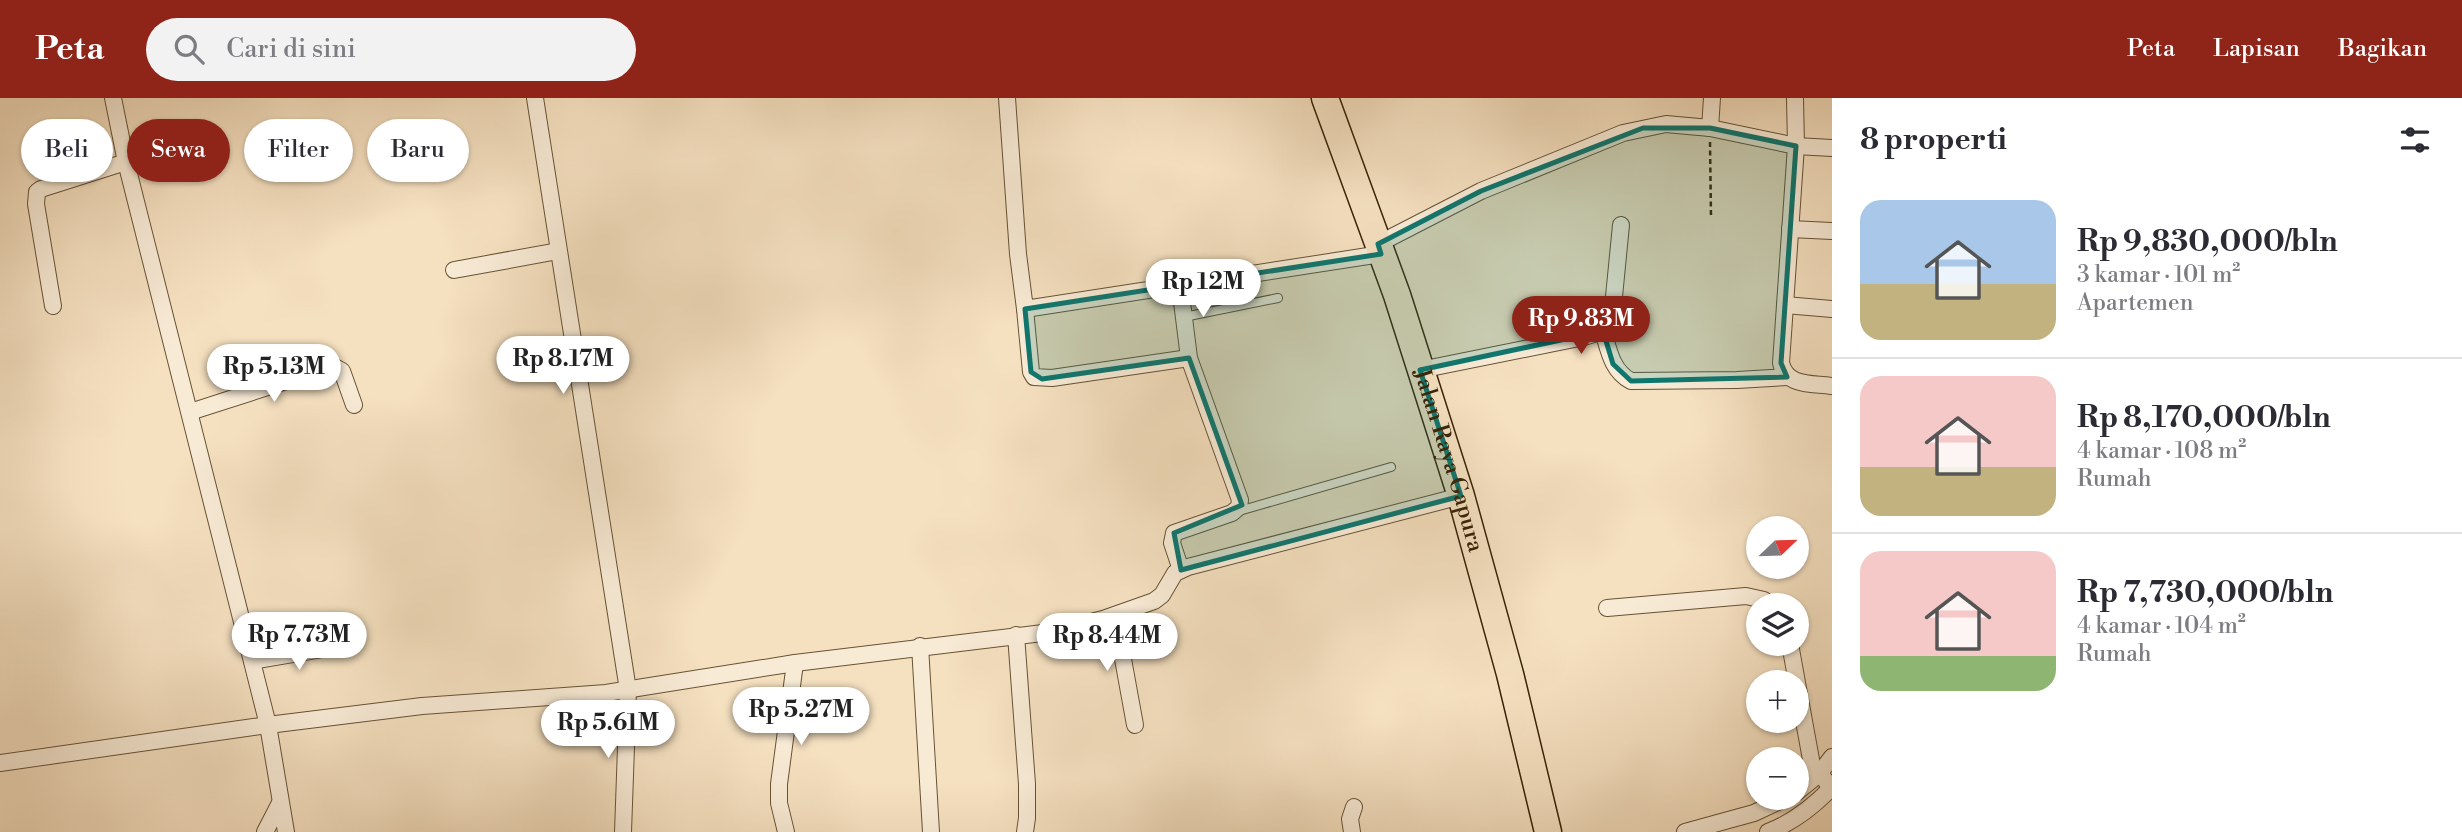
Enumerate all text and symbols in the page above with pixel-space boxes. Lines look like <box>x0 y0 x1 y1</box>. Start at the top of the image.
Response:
search box <box>146 18 636 81</box>
text: Peta <box>35 29 104 70</box>
icon: search <box>170 30 208 68</box>
text: Cari di sini <box>226 33 356 65</box>
text: Peta <box>2127 34 2175 64</box>
text: Lapisan <box>2213 34 2300 64</box>
text: Bagikan <box>2338 34 2427 64</box>
chip: Beli <box>21 119 113 182</box>
chip: Sewa <box>127 119 230 182</box>
chip: Filter <box>244 119 353 182</box>
chip: Baru <box>367 119 469 182</box>
text: 8 properti <box>1860 121 2007 159</box>
icon: filters <box>2396 121 2434 159</box>
text: Rp 9,830,000/bln <box>2077 223 2338 261</box>
icon: home <box>1916 228 2000 312</box>
pin: Rp 12M <box>1146 260 1260 319</box>
text: 3 kamar · 101 m² <box>2077 261 2240 289</box>
text: Rp 12M <box>1162 268 1244 296</box>
text: Apartemen <box>2077 289 2193 317</box>
pin: Rp 9.83M <box>1509 296 1653 356</box>
text: Rp 9.83M <box>1528 305 1634 333</box>
pin: Rp 8.17M <box>491 336 635 396</box>
pin: Rp 5.13M <box>202 344 346 404</box>
text: Rp 8.17M <box>512 345 614 373</box>
text: Rp 5.13M <box>223 353 325 381</box>
street label: Jalan Raya Gapura <box>1407 364 1490 555</box>
text: Rp 8,170,000/bln <box>2077 399 2331 437</box>
icon: home <box>1916 404 2000 488</box>
text: 4 kamar · 108 m² <box>2077 437 2246 465</box>
text: Rumah <box>2077 465 2152 493</box>
north arrow <box>1746 516 1810 579</box>
map controls <box>1746 516 1809 810</box>
text: Rp 7,730,000/bln <box>2077 574 2333 612</box>
icon: home <box>1916 579 2000 663</box>
button: layers <box>1746 593 1809 656</box>
pin: Rp 7.73M <box>227 612 371 672</box>
text: 4 kamar · 104 m² <box>2077 612 2246 640</box>
pin: Rp 8.44M <box>1035 614 1179 673</box>
text: Rp 7.73M <box>248 621 350 649</box>
text: Rp 8.44M <box>1053 622 1161 650</box>
text: Rumah <box>2077 640 2152 668</box>
button: + <box>1746 670 1809 733</box>
pin: Rp 5.27M <box>729 688 873 747</box>
text: Rp 5.27M <box>749 696 853 724</box>
pin: Rp 5.61M <box>536 700 680 760</box>
text: Rp 5.61M <box>557 709 659 737</box>
button: − <box>1746 747 1809 810</box>

